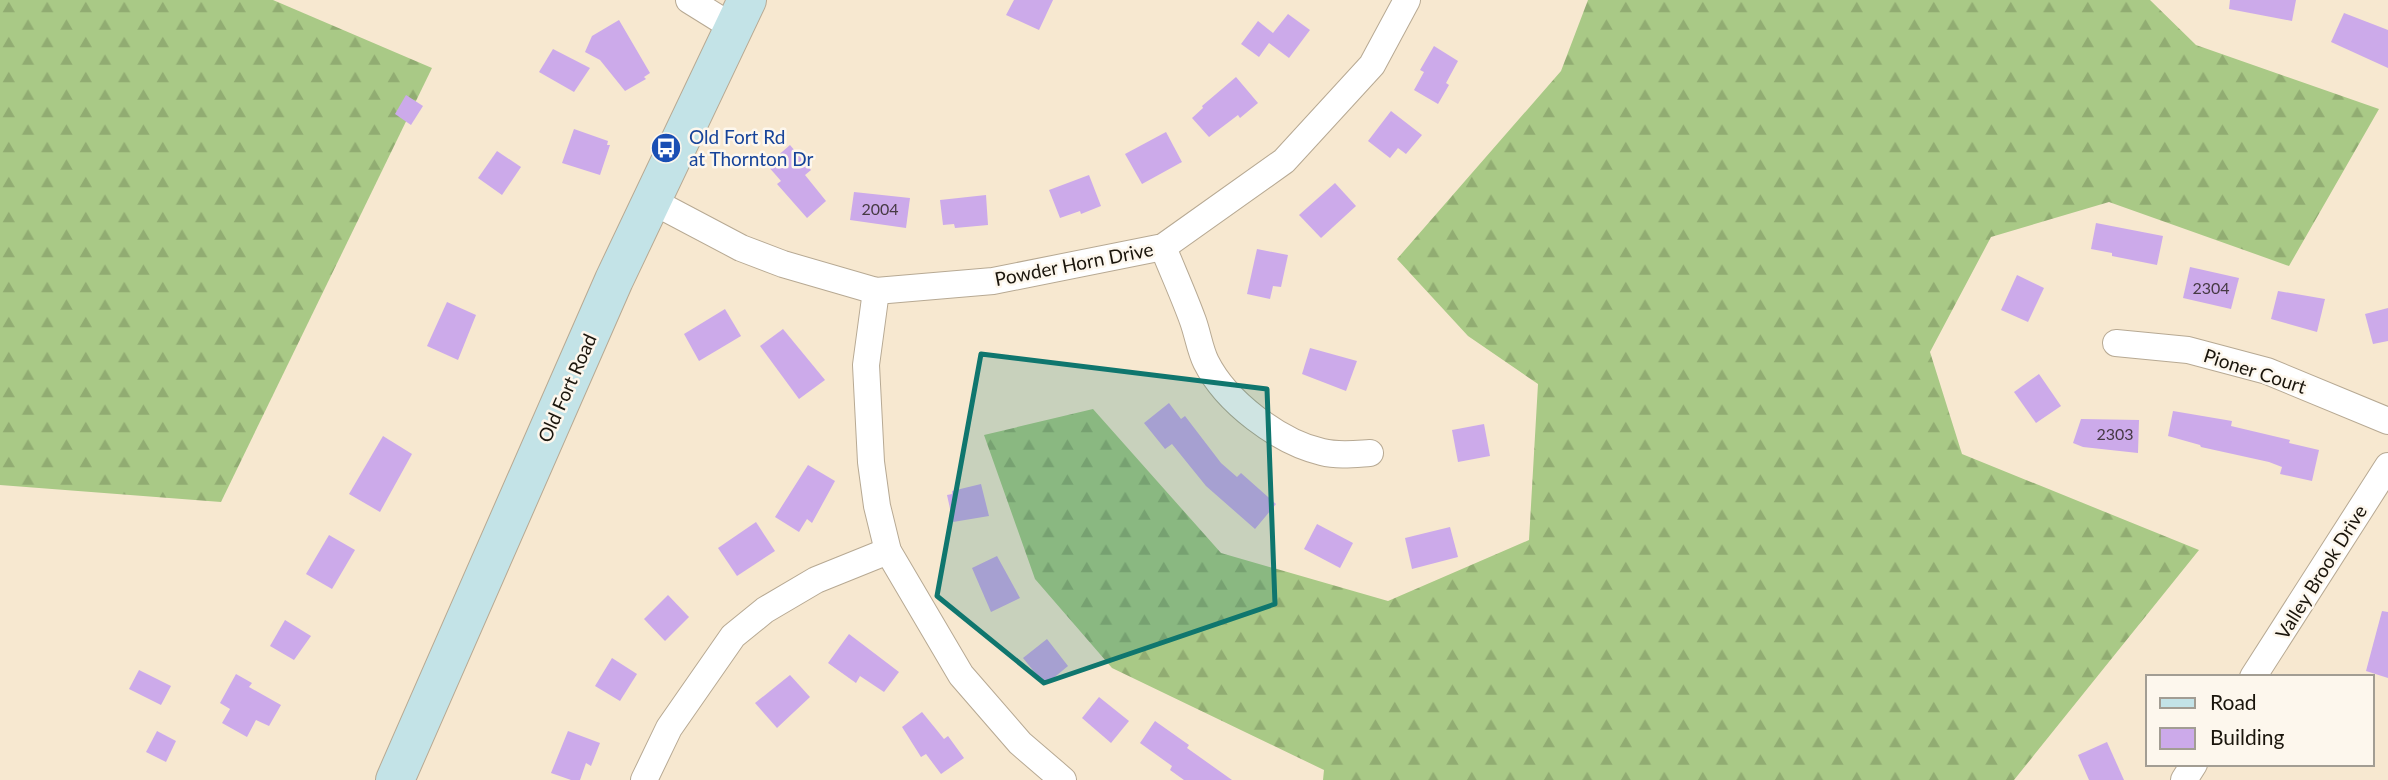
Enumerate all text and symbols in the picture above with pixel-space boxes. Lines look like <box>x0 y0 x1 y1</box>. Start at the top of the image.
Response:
place label: Old Fort Rd at Thornton Dr <box>689 125 813 170</box>
bus stop icon: Old Fort Rd at Thornton Dr <box>649 131 683 165</box>
house number: 2004 <box>861 199 899 218</box>
street label: Powder Horn Drive <box>993 237 1155 290</box>
house number: 2304 <box>2192 278 2230 297</box>
street label: Old Fort Road <box>532 330 601 446</box>
street label: Pioner Court <box>2201 343 2309 398</box>
house number: 2303 <box>2096 424 2134 443</box>
street label: Valley Brook Drive <box>2270 500 2371 643</box>
legend <box>2146 675 2374 766</box>
text: Road <box>2210 689 2257 714</box>
text: Building <box>2210 724 2285 749</box>

